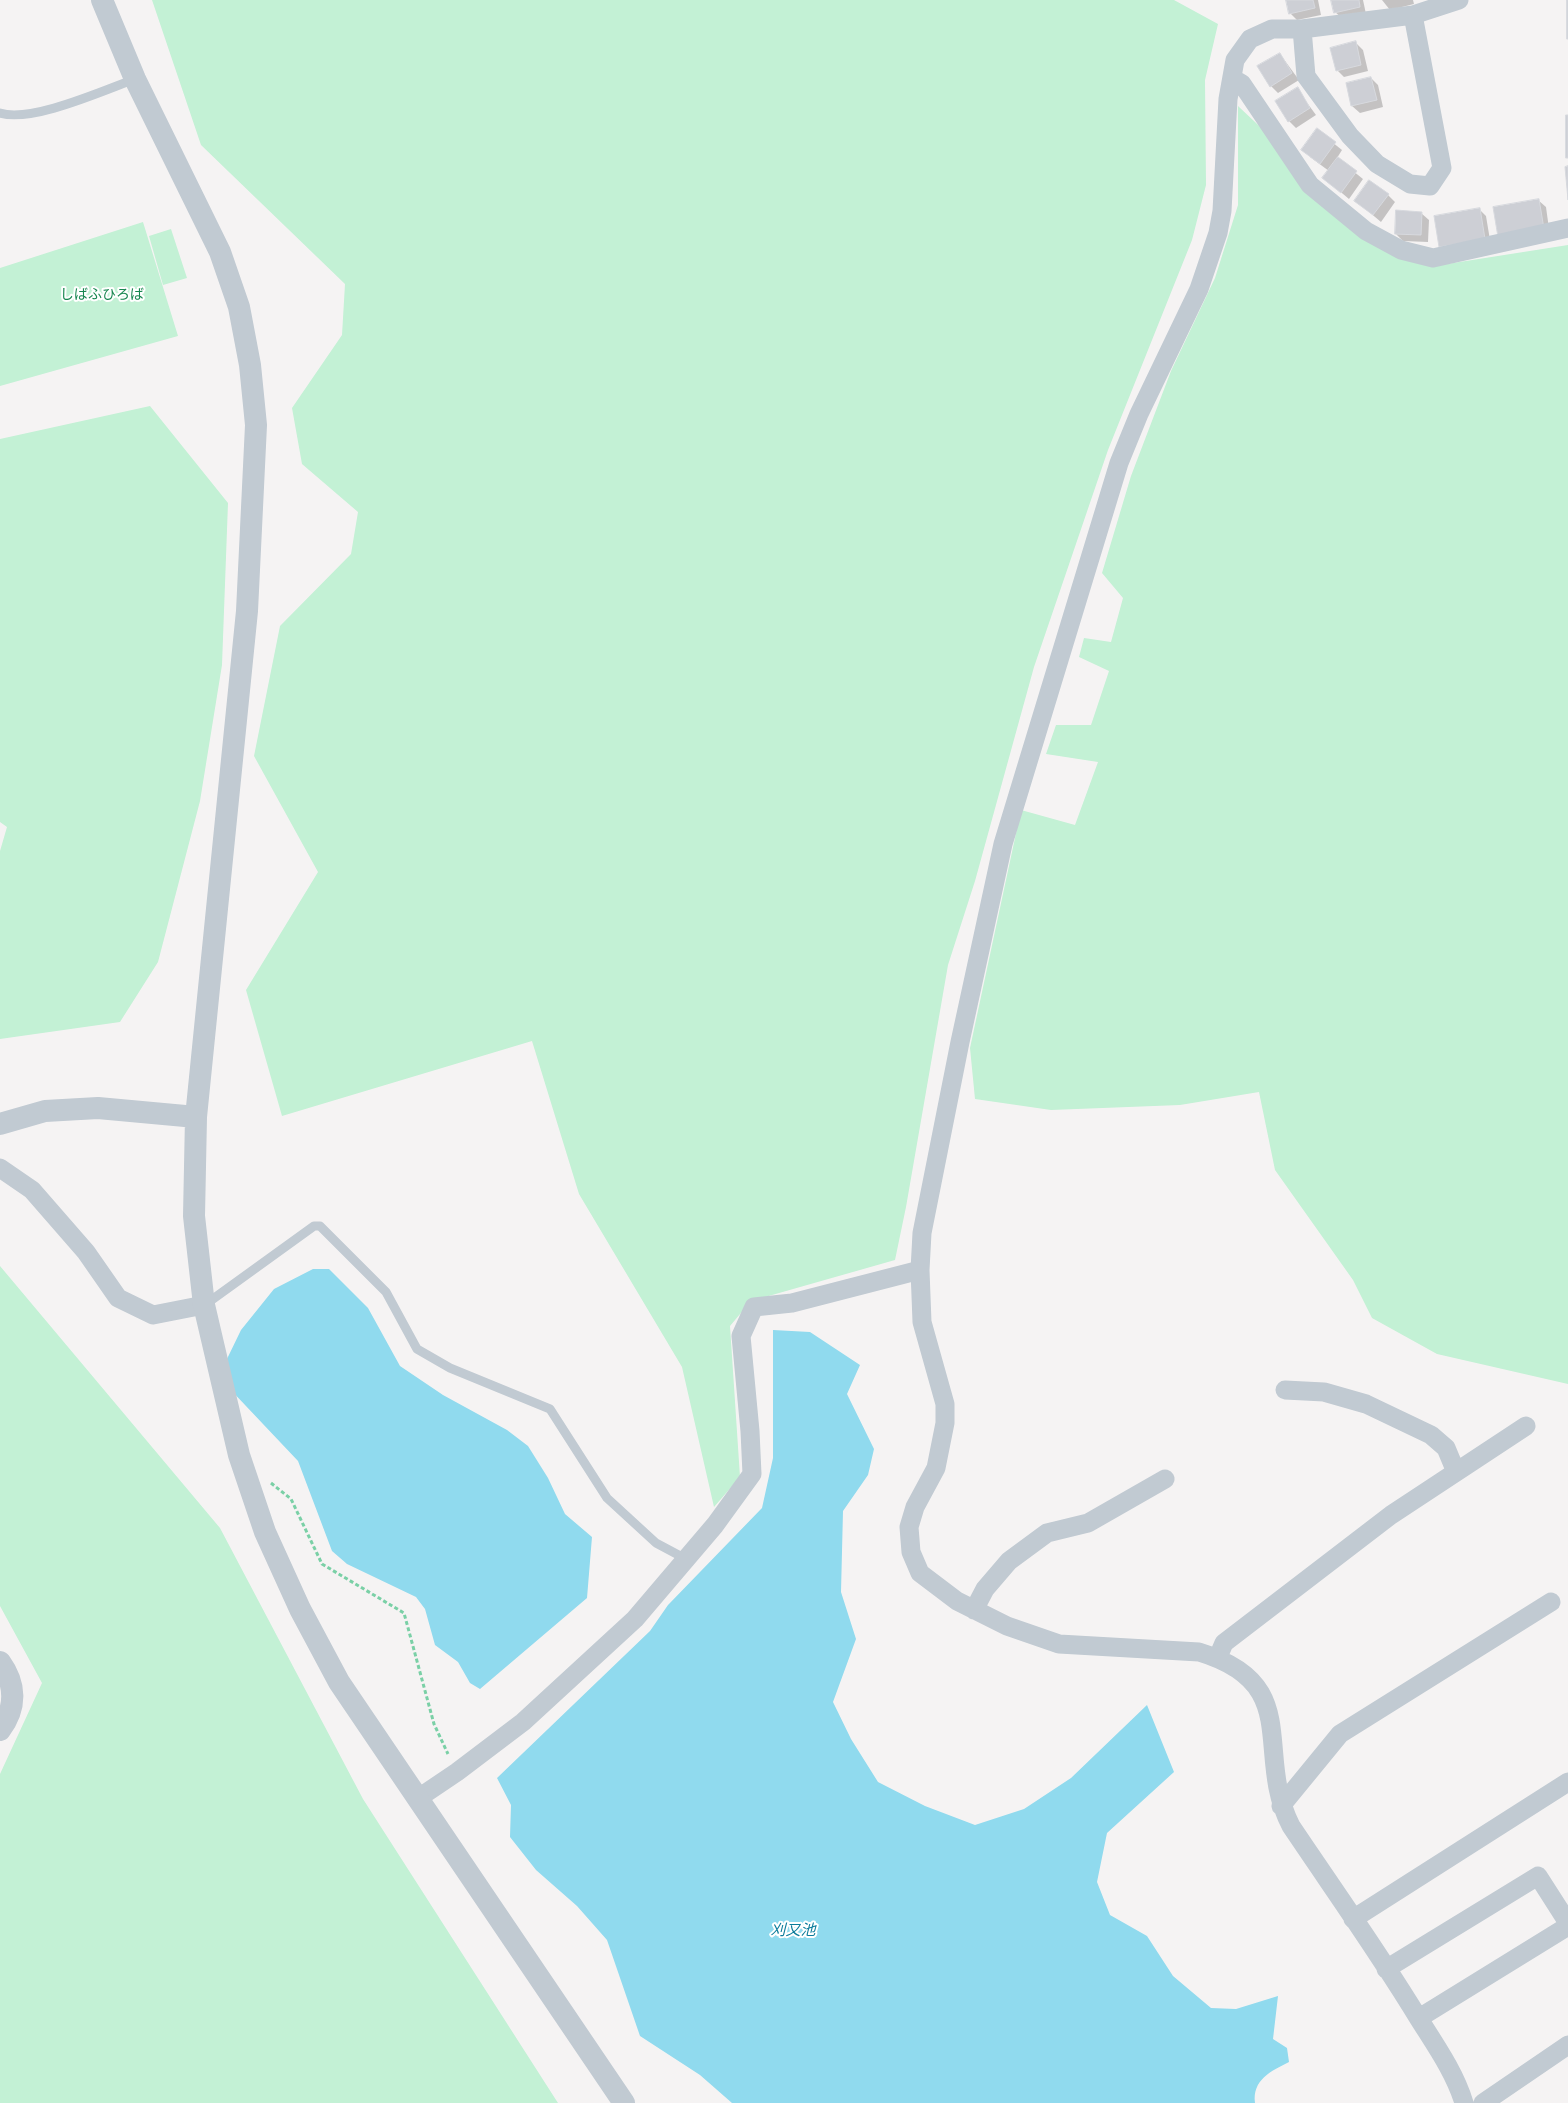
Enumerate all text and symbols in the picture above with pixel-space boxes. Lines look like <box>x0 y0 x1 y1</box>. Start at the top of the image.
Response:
park label: しばふひろば <box>60 288 144 304</box>
water label: 刈又池 <box>771 1922 815 1940</box>

